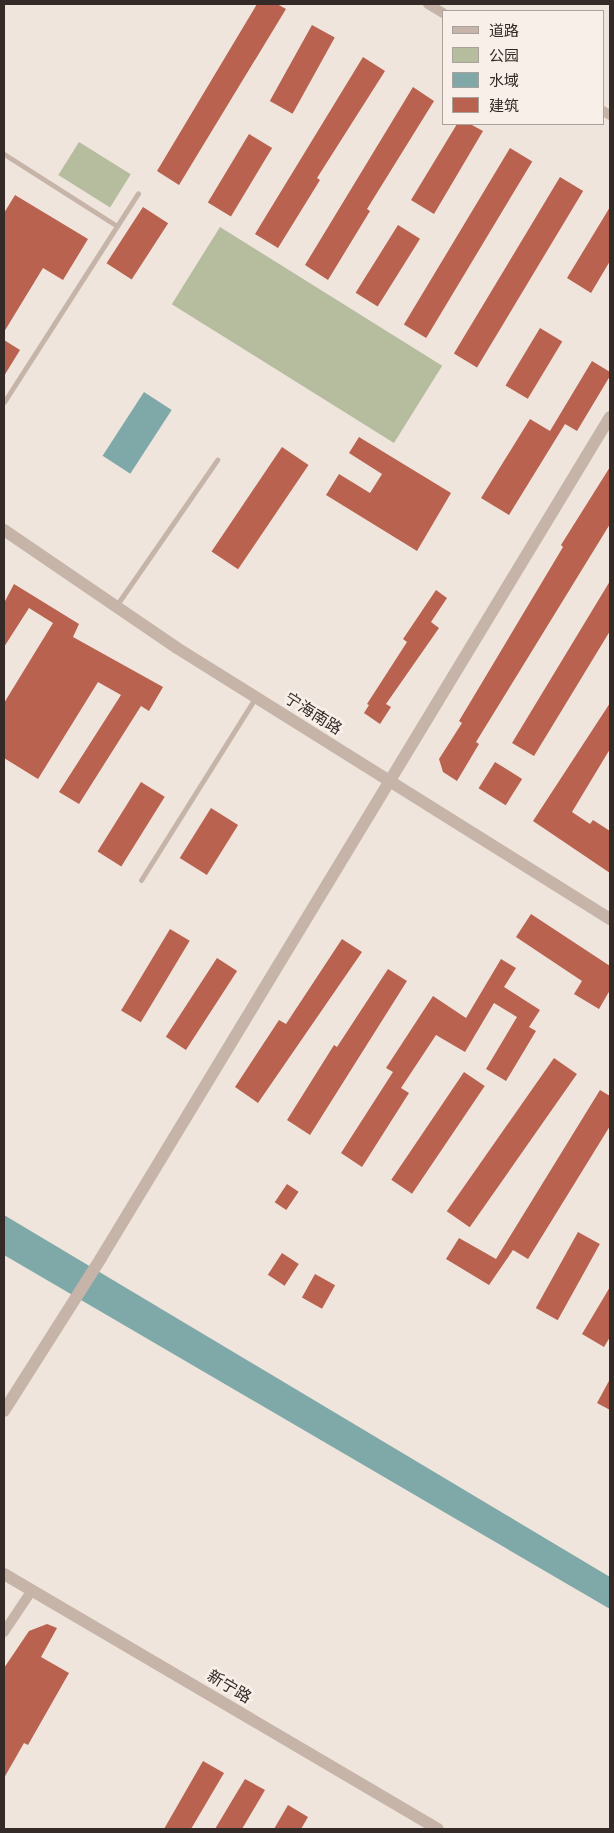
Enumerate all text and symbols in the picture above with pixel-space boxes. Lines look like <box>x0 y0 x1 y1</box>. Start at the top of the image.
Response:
legend <box>442 10 604 125</box>
text: 道路 <box>489 22 519 40</box>
text: 公园 <box>489 47 519 65</box>
text: 水域 <box>489 72 519 90</box>
text: 建筑 <box>489 97 519 115</box>
street label: 宁海南路 <box>281 689 345 739</box>
street label: 新宁路 <box>203 1666 255 1708</box>

